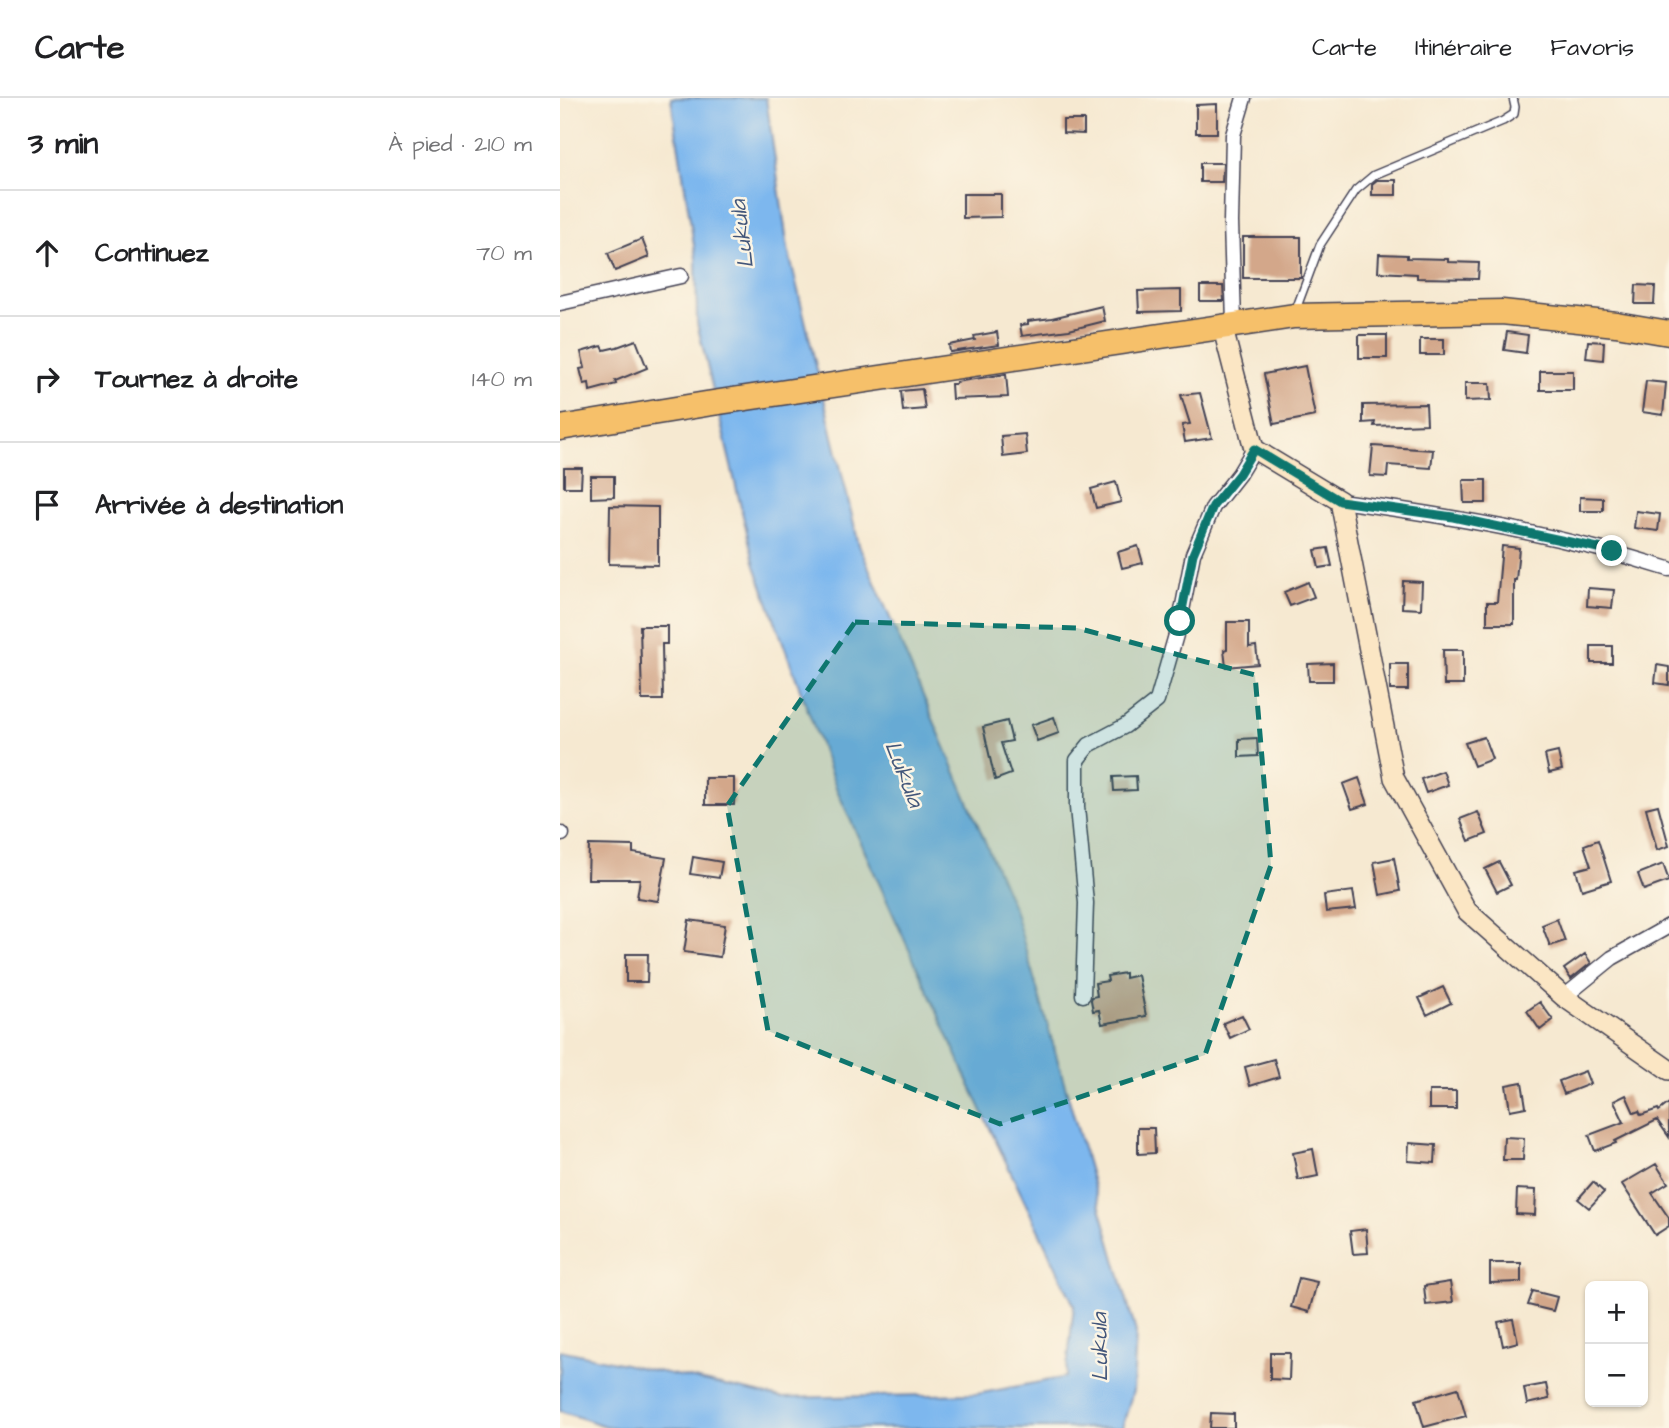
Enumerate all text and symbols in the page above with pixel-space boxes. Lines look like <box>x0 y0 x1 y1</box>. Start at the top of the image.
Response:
text: Carte <box>35 25 125 71</box>
text: Carte <box>1312 31 1377 65</box>
text: Itinéraire <box>1415 31 1512 65</box>
text: Favoris <box>1550 31 1634 65</box>
text: 3 min <box>28 123 98 165</box>
text: À pied · 210 m <box>388 128 532 160</box>
water label: Lukula <box>722 197 762 270</box>
icon: ahead <box>28 234 66 272</box>
text: Continuez <box>95 235 209 271</box>
text: 70 m <box>476 237 532 269</box>
icon: right <box>28 360 66 398</box>
text: Tournez à droite <box>95 361 298 397</box>
text: 140 m <box>472 363 532 395</box>
icon: arrive <box>28 486 66 524</box>
text: Arrivée à destination <box>95 487 343 523</box>
route end <box>1596 535 1627 566</box>
route start <box>1164 605 1195 636</box>
water label: Lukula <box>876 736 932 813</box>
map controls <box>1585 1281 1648 1407</box>
button: + <box>1585 1281 1648 1344</box>
water label: Lukula <box>1083 1311 1117 1382</box>
button: − <box>1585 1344 1648 1407</box>

